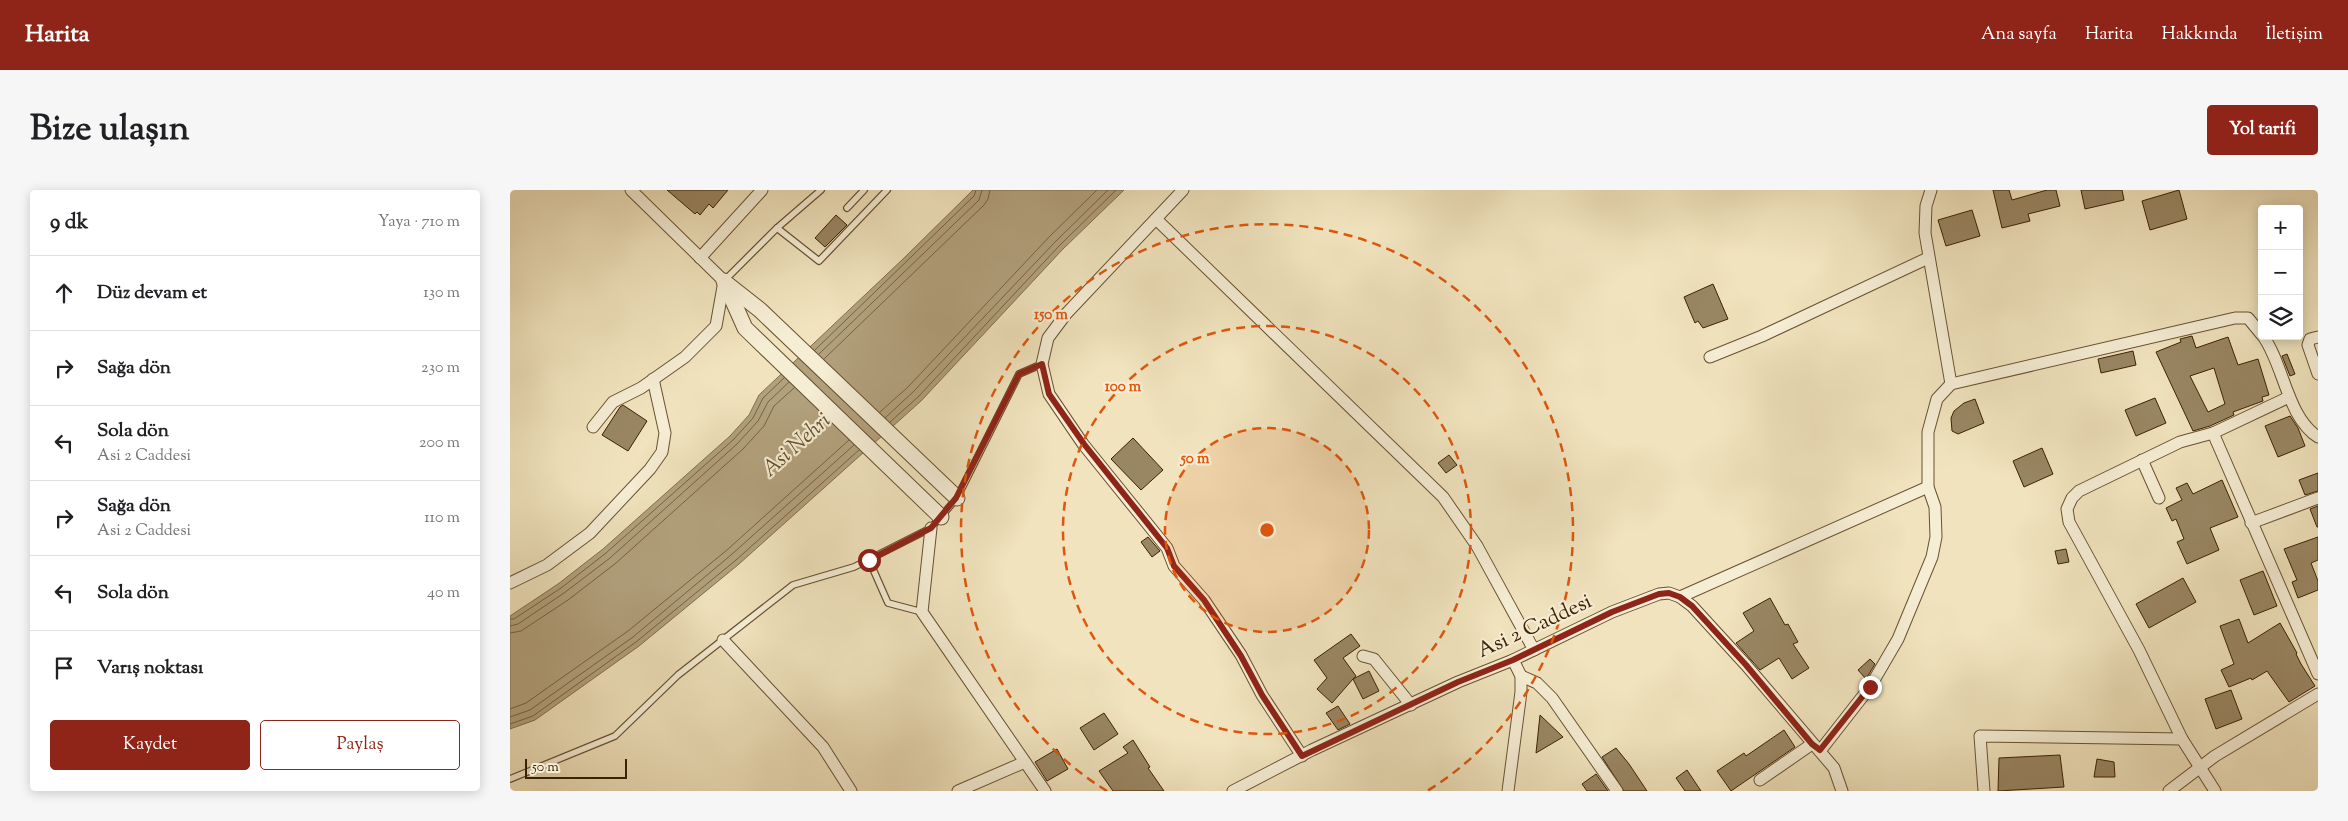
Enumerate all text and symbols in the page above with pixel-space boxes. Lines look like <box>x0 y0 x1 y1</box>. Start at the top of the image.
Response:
text: Harita <box>25 18 90 52</box>
text: Ana sayfa <box>1981 22 2057 48</box>
text: Harita <box>2085 22 2133 48</box>
text: Hakkında <box>2161 22 2238 48</box>
text: İletişim <box>2266 22 2323 48</box>
text: Bize ulaşın <box>30 105 189 156</box>
button: Yol tarifi <box>2207 105 2318 155</box>
map controls <box>2258 205 2303 340</box>
button: + <box>2258 205 2303 250</box>
text: 9 dk <box>50 208 88 238</box>
text: Yaya · 710 m <box>378 211 460 234</box>
button: − <box>2258 250 2303 295</box>
icon: ahead <box>50 279 78 307</box>
text: Düz devam et <box>97 280 207 307</box>
text: 130 m <box>423 282 460 305</box>
button: layers <box>2258 295 2303 340</box>
text: 150 m <box>1034 305 1068 326</box>
icon: right <box>50 354 78 382</box>
text: Sağa dön <box>97 355 171 382</box>
text: 230 m <box>421 357 460 380</box>
text: 100 m <box>1105 377 1142 398</box>
water label: Asi Nehri <box>755 406 839 486</box>
text: Sola dön <box>97 418 169 445</box>
icon: left <box>50 429 78 457</box>
text: 200 m <box>419 432 460 455</box>
text: Asi 2 Caddesi <box>97 445 191 468</box>
text: 50 m <box>1180 449 1210 470</box>
text: Sağa dön <box>97 493 171 520</box>
icon: right <box>50 504 78 532</box>
text: 110 m <box>424 507 460 530</box>
text: Asi 2 Caddesi <box>97 520 191 543</box>
centre of rings <box>1258 521 1276 539</box>
route start <box>858 549 881 572</box>
icon: left <box>50 579 78 607</box>
text: Sola dön <box>97 580 169 607</box>
text: 40 m <box>427 582 460 605</box>
street label: Asi 2 Caddesi <box>1473 587 1597 667</box>
icon: arrive <box>50 654 78 682</box>
text: Varış noktası <box>97 655 203 682</box>
route end <box>1859 676 1882 699</box>
button: Kaydet <box>50 720 250 770</box>
button: Paylaş <box>260 720 460 770</box>
scale bar <box>525 756 628 779</box>
text: 50 m <box>532 758 559 778</box>

